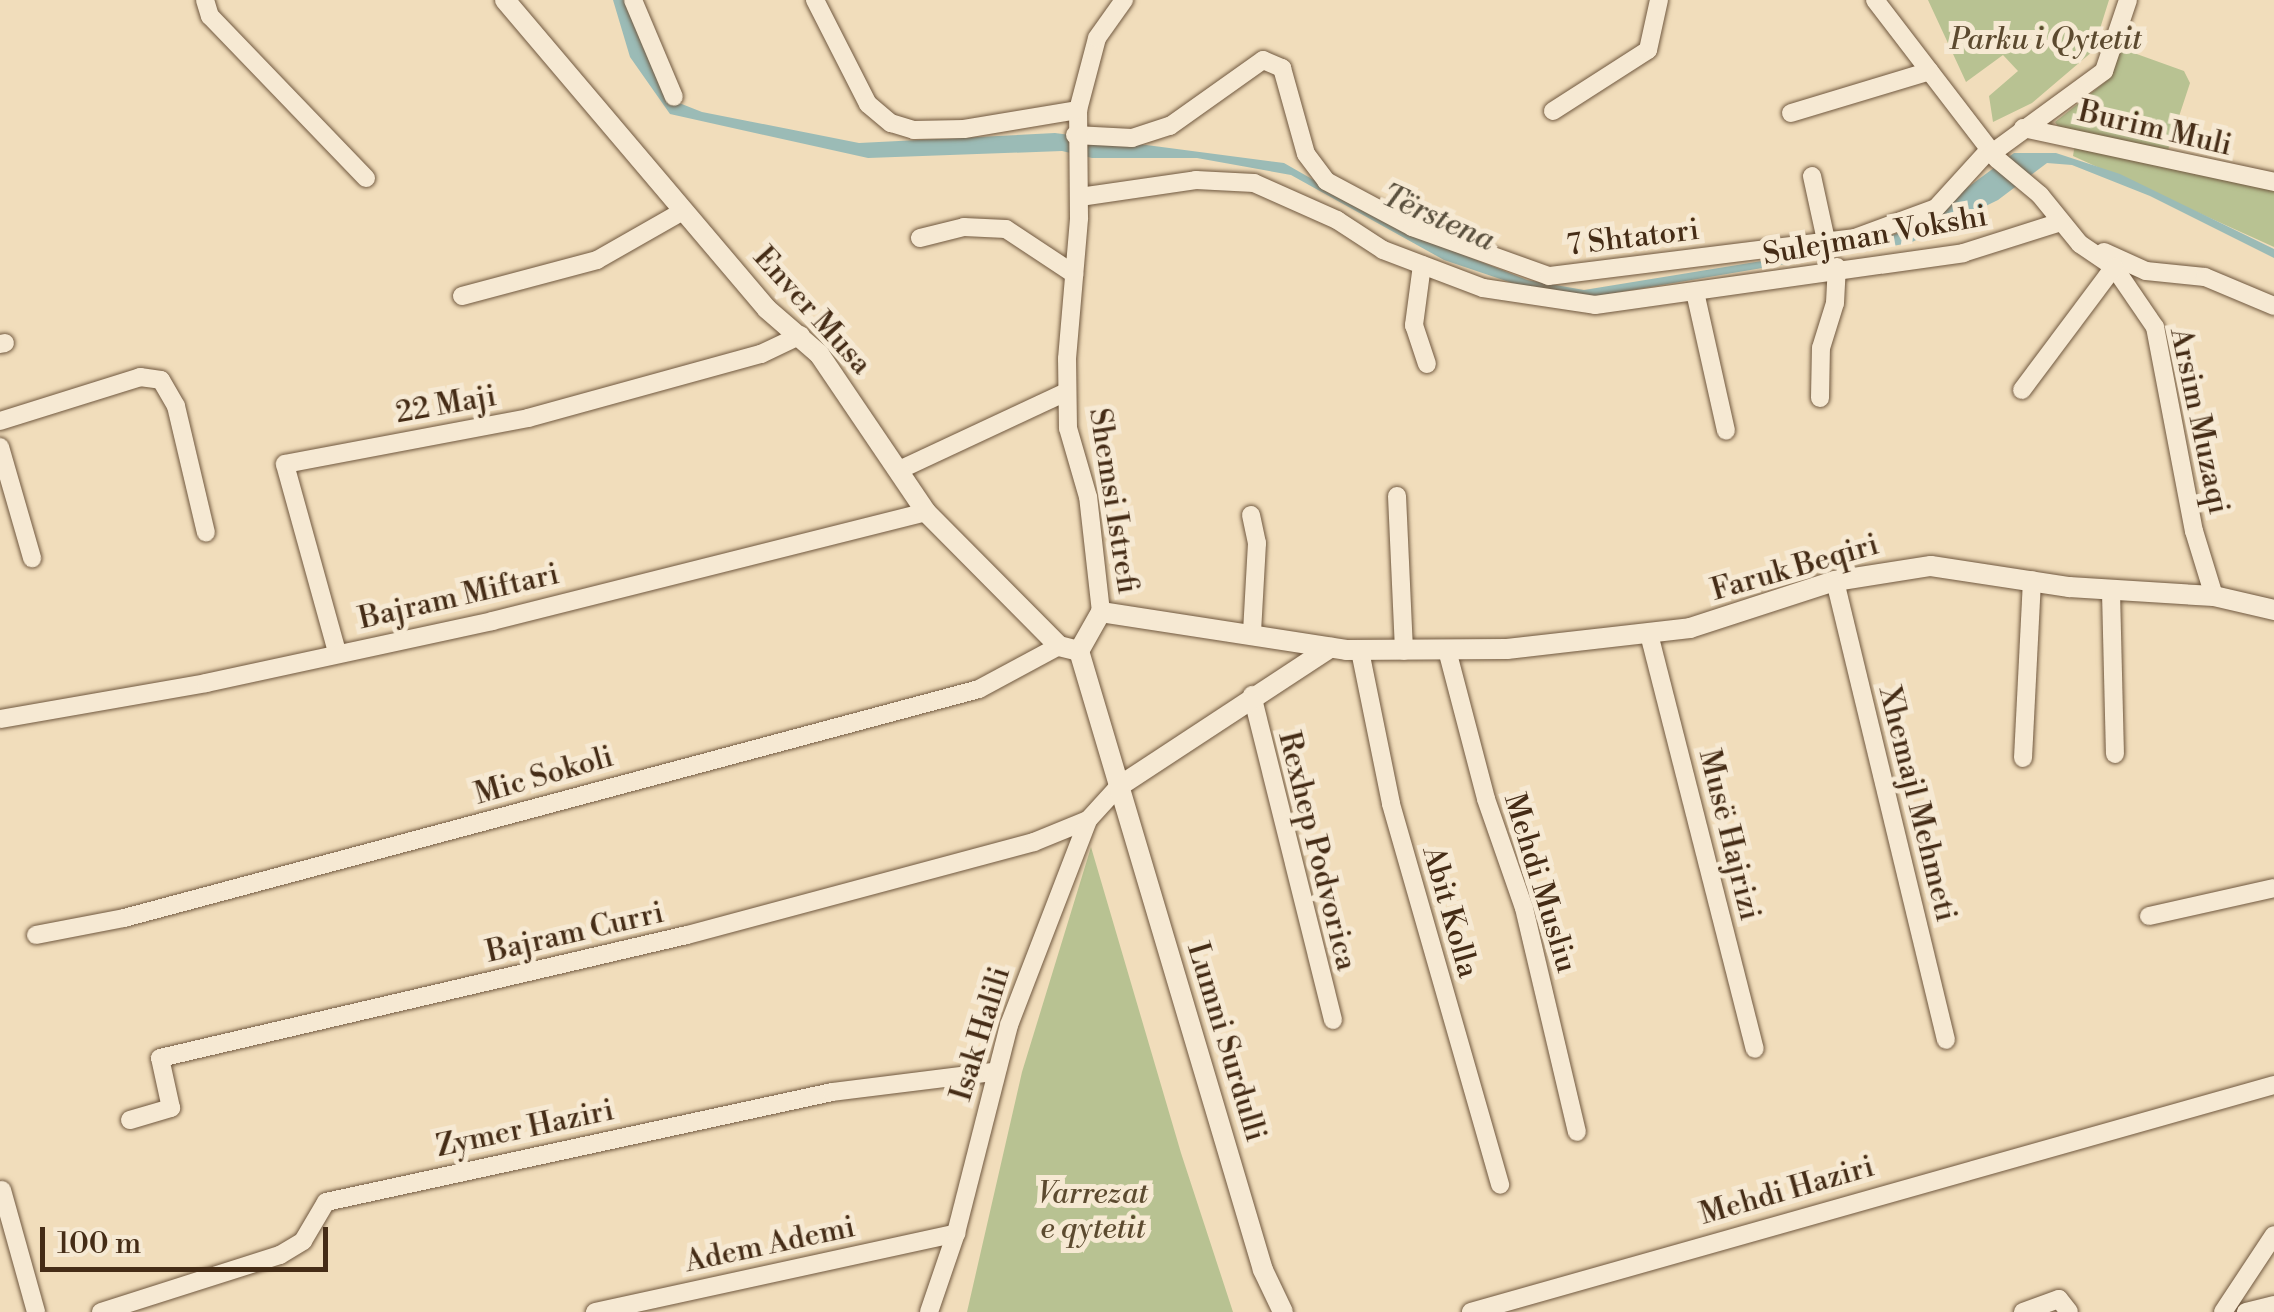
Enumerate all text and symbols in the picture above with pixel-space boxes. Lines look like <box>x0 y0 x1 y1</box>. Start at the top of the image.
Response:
park label: Parku i Qytetit <box>1950 22 2142 58</box>
street label: Burim Muli <box>2075 94 2235 164</box>
water label: Tërstena <box>1375 176 1501 260</box>
street label: Sulejman Vokshi <box>1760 199 1990 273</box>
street label: 7 Shtatori <box>1565 212 1701 264</box>
street label: Enver Musa <box>745 240 879 382</box>
street label: Arsim Muzaqi <box>2162 325 2236 517</box>
street label: 22 Maji <box>393 378 499 432</box>
street label: Shemsi Istrefi <box>1081 406 1145 596</box>
street label: Faruk Beqiri <box>1707 527 1883 609</box>
street label: Bajram Miftari <box>355 556 563 638</box>
street label: Xhemajl Mehmeti <box>1870 683 1964 925</box>
street label: Rexhep Podvorica <box>1270 728 1364 974</box>
street label: Mic Sokoli <box>470 739 618 813</box>
street label: Musë Hajrizi <box>1690 746 1768 924</box>
street label: Mehdi Musliu <box>1496 789 1584 977</box>
street label: Abit Kolla <box>1414 842 1486 982</box>
street label: Bajram Curri <box>483 895 667 971</box>
street label: Lumni Surdulli <box>1179 938 1273 1146</box>
street label: Isak Halili <box>944 963 1018 1105</box>
street label: Zymer Haziri <box>433 1093 617 1165</box>
street label: Mehdi Haziri <box>1696 1149 1878 1233</box>
park label: Varrezat e qytetit <box>1038 1176 1148 1246</box>
scale bar <box>45 1207 332 1269</box>
street label: Adem Ademi <box>682 1209 858 1281</box>
text: 100 m <box>57 1225 141 1263</box>

